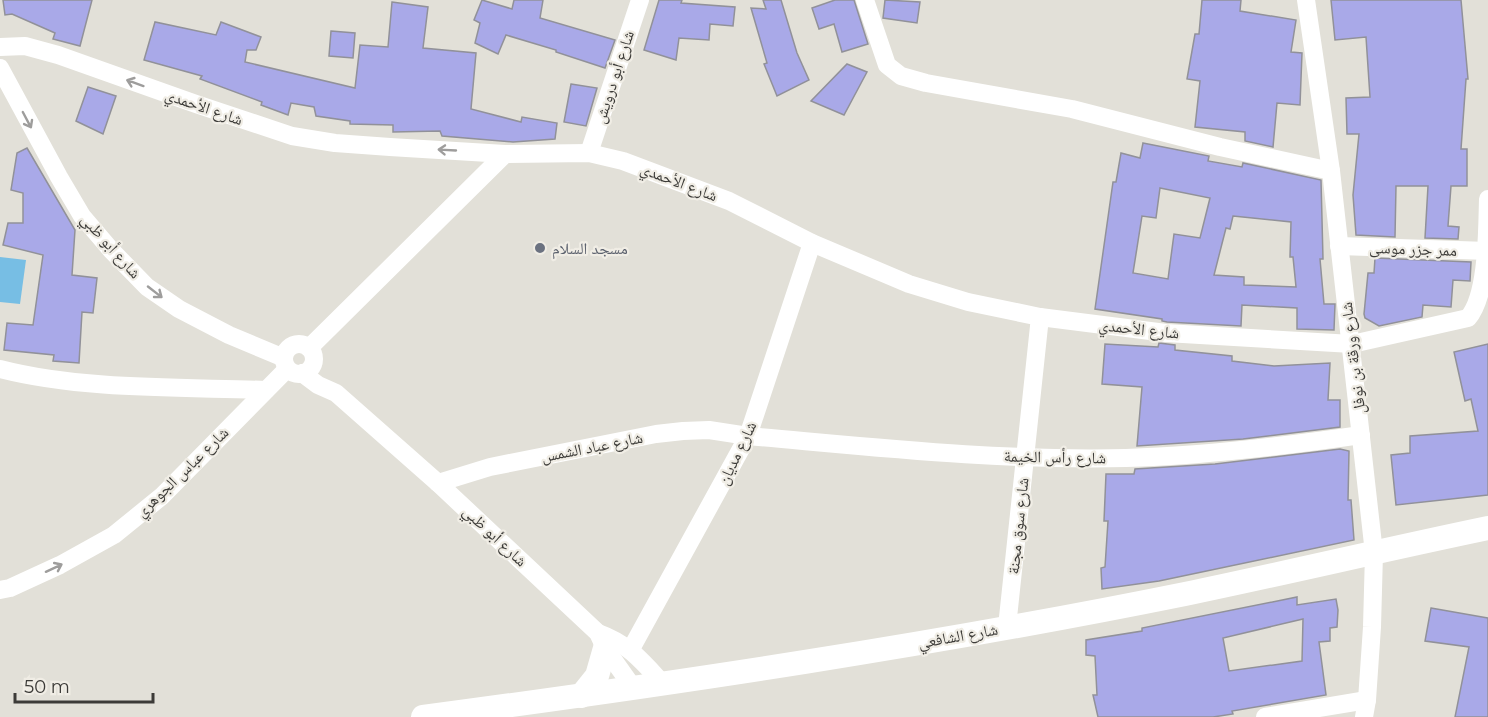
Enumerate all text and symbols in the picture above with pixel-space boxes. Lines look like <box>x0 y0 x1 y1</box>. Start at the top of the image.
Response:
street label: شارع أبو درويش <box>590 28 639 126</box>
one-way arrow <box>127 76 145 87</box>
street label: شارع الأحمدي <box>162 85 245 132</box>
one-way arrow <box>21 111 33 128</box>
one-way arrow <box>437 145 457 156</box>
street label: شارع الأحمدي <box>637 159 720 208</box>
street label: شارع أبو ظبي <box>75 210 145 284</box>
street label: ممر جزر موسى <box>1369 238 1457 261</box>
place label: مسجد السلام <box>552 239 628 259</box>
marker: مسجد السلام <box>533 241 547 255</box>
one-way arrow <box>147 286 163 299</box>
street label: شارع ورقة بن نوفل <box>1337 301 1370 415</box>
street label: شارع الأحمدي <box>1097 315 1180 346</box>
street label: شارع مديان <box>713 418 761 488</box>
street label: شارع عباس الجوهري <box>132 423 234 523</box>
street label: شارع عباد الشمس <box>540 428 645 467</box>
street label: شارع رأس الخيمة <box>1004 447 1106 468</box>
street label: شارع سوق مجنة <box>1003 477 1034 575</box>
street label: شارع أبو ظبي <box>457 502 531 573</box>
one-way arrow <box>45 562 63 574</box>
street label: شارع الشافعي <box>917 620 1000 655</box>
scale bar <box>15 666 153 704</box>
text: 50 m <box>24 676 70 698</box>

